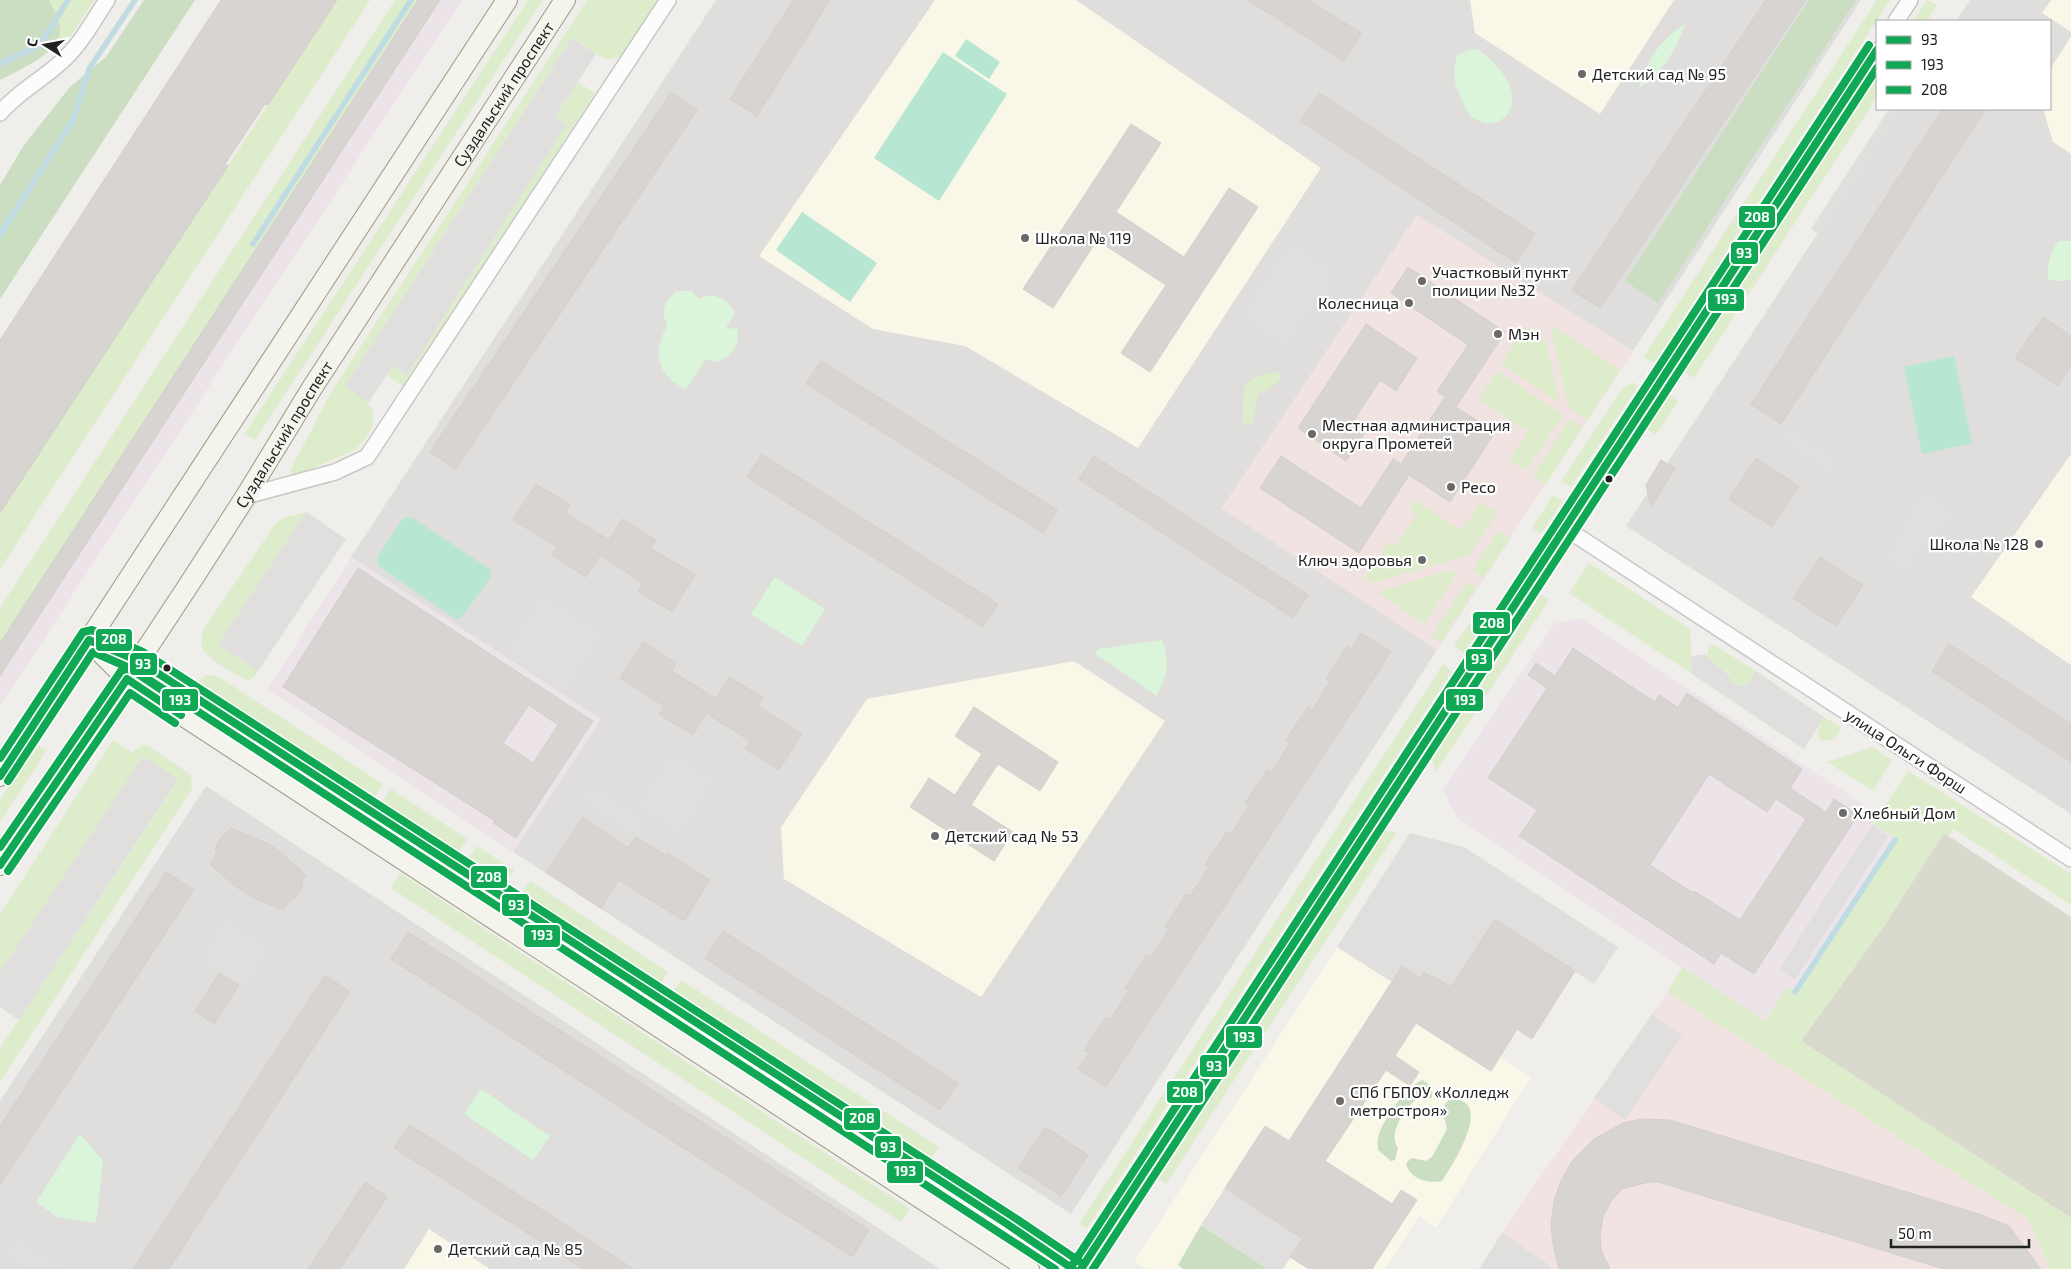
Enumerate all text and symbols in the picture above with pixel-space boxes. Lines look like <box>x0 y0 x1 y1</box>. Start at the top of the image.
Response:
street label: Суздальский проспект <box>449 17 558 170</box>
north arrow <box>20 20 70 70</box>
legend <box>1876 20 2051 110</box>
text: 93 <box>1921 30 1938 48</box>
text: С <box>23 37 41 48</box>
text: 193 <box>1921 55 1944 73</box>
place label: Детский сад № 95 <box>1592 64 1726 83</box>
marker: Детский сад № 95 <box>1576 68 1588 80</box>
text: 208 <box>1921 80 1948 98</box>
line badge: 208 <box>1738 205 1776 229</box>
text: 208 <box>1744 208 1770 225</box>
place label: Школа № 119 <box>1035 228 1131 247</box>
marker: Школа № 119 <box>1019 232 1031 244</box>
line badge: 93 <box>1730 241 1759 265</box>
text: 93 <box>1736 244 1752 261</box>
place label: Участковый пункт полиции №32 <box>1432 262 1568 299</box>
marker: Участковый пункт полиции №32 <box>1416 275 1428 287</box>
line badge: 193 <box>1707 288 1745 312</box>
text: 193 <box>1715 290 1737 307</box>
place label: Колесница <box>1318 293 1399 312</box>
marker: Колесница <box>1403 297 1415 309</box>
place label: Мэн <box>1508 324 1539 343</box>
marker: Мэн <box>1492 328 1504 340</box>
street label: Суздальский проспект <box>231 357 336 511</box>
place label: Местная администрация округа Прометей <box>1322 415 1511 453</box>
marker: Местная администрация округа Прометей <box>1306 428 1318 440</box>
unlabelled marker <box>1604 474 1614 484</box>
place label: Ресо <box>1461 477 1496 496</box>
marker: Ресо <box>1445 481 1457 493</box>
place label: Школа № 128 <box>1929 534 2029 553</box>
marker: Школа № 128 <box>2033 538 2045 550</box>
place label: Ключ здоровья <box>1298 550 1412 569</box>
marker: Ключ здоровья <box>1416 554 1428 566</box>
line badge: 208 <box>1472 611 1511 635</box>
text: 208 <box>1479 614 1505 631</box>
line badge: 208 <box>95 628 133 652</box>
text: 208 <box>101 630 127 647</box>
line badge: 93 <box>1465 648 1493 672</box>
text: 93 <box>1471 650 1487 667</box>
line badge: 93 <box>129 652 158 676</box>
text: 93 <box>135 655 151 672</box>
unlabelled marker <box>162 663 172 673</box>
line badge: 193 <box>161 688 199 712</box>
line badge: 193 <box>1445 688 1484 712</box>
text: 193 <box>169 691 191 708</box>
text: 193 <box>1454 691 1476 708</box>
street label: улица Ольги Форш <box>1841 704 1971 798</box>
place label: Хлебный Дом <box>1853 803 1956 822</box>
marker: Хлебный Дом <box>1837 807 1849 819</box>
place label: Детский сад № 53 <box>945 826 1079 845</box>
marker: Детский сад № 53 <box>929 830 941 842</box>
line badge: 208 <box>470 865 508 889</box>
text: 208 <box>476 868 502 885</box>
line badge: 93 <box>501 893 530 917</box>
text: 93 <box>508 896 524 913</box>
line badge: 193 <box>523 924 561 948</box>
text: 193 <box>531 926 553 943</box>
line badge: 193 <box>1225 1025 1263 1049</box>
text: 193 <box>1233 1028 1255 1045</box>
line badge: 93 <box>1199 1054 1228 1078</box>
text: 93 <box>1206 1057 1222 1074</box>
line badge: 208 <box>1166 1080 1204 1104</box>
place label: СПб ГБПОУ «Колледж метростроя» <box>1350 1082 1509 1119</box>
text: 208 <box>1172 1083 1198 1100</box>
marker: СПб ГБПОУ «Колледж метростроя» <box>1334 1095 1346 1107</box>
line badge: 208 <box>843 1107 881 1131</box>
text: 208 <box>849 1109 875 1126</box>
line badge: 93 <box>874 1135 902 1159</box>
text: 93 <box>880 1138 896 1155</box>
line badge: 193 <box>886 1160 924 1184</box>
text: 193 <box>894 1162 916 1179</box>
scale bar <box>1891 1216 2028 1248</box>
text: 50 m <box>1898 1224 1932 1242</box>
place label: Детский сад № 85 <box>448 1239 583 1258</box>
marker: Детский сад № 85 <box>432 1243 444 1255</box>

